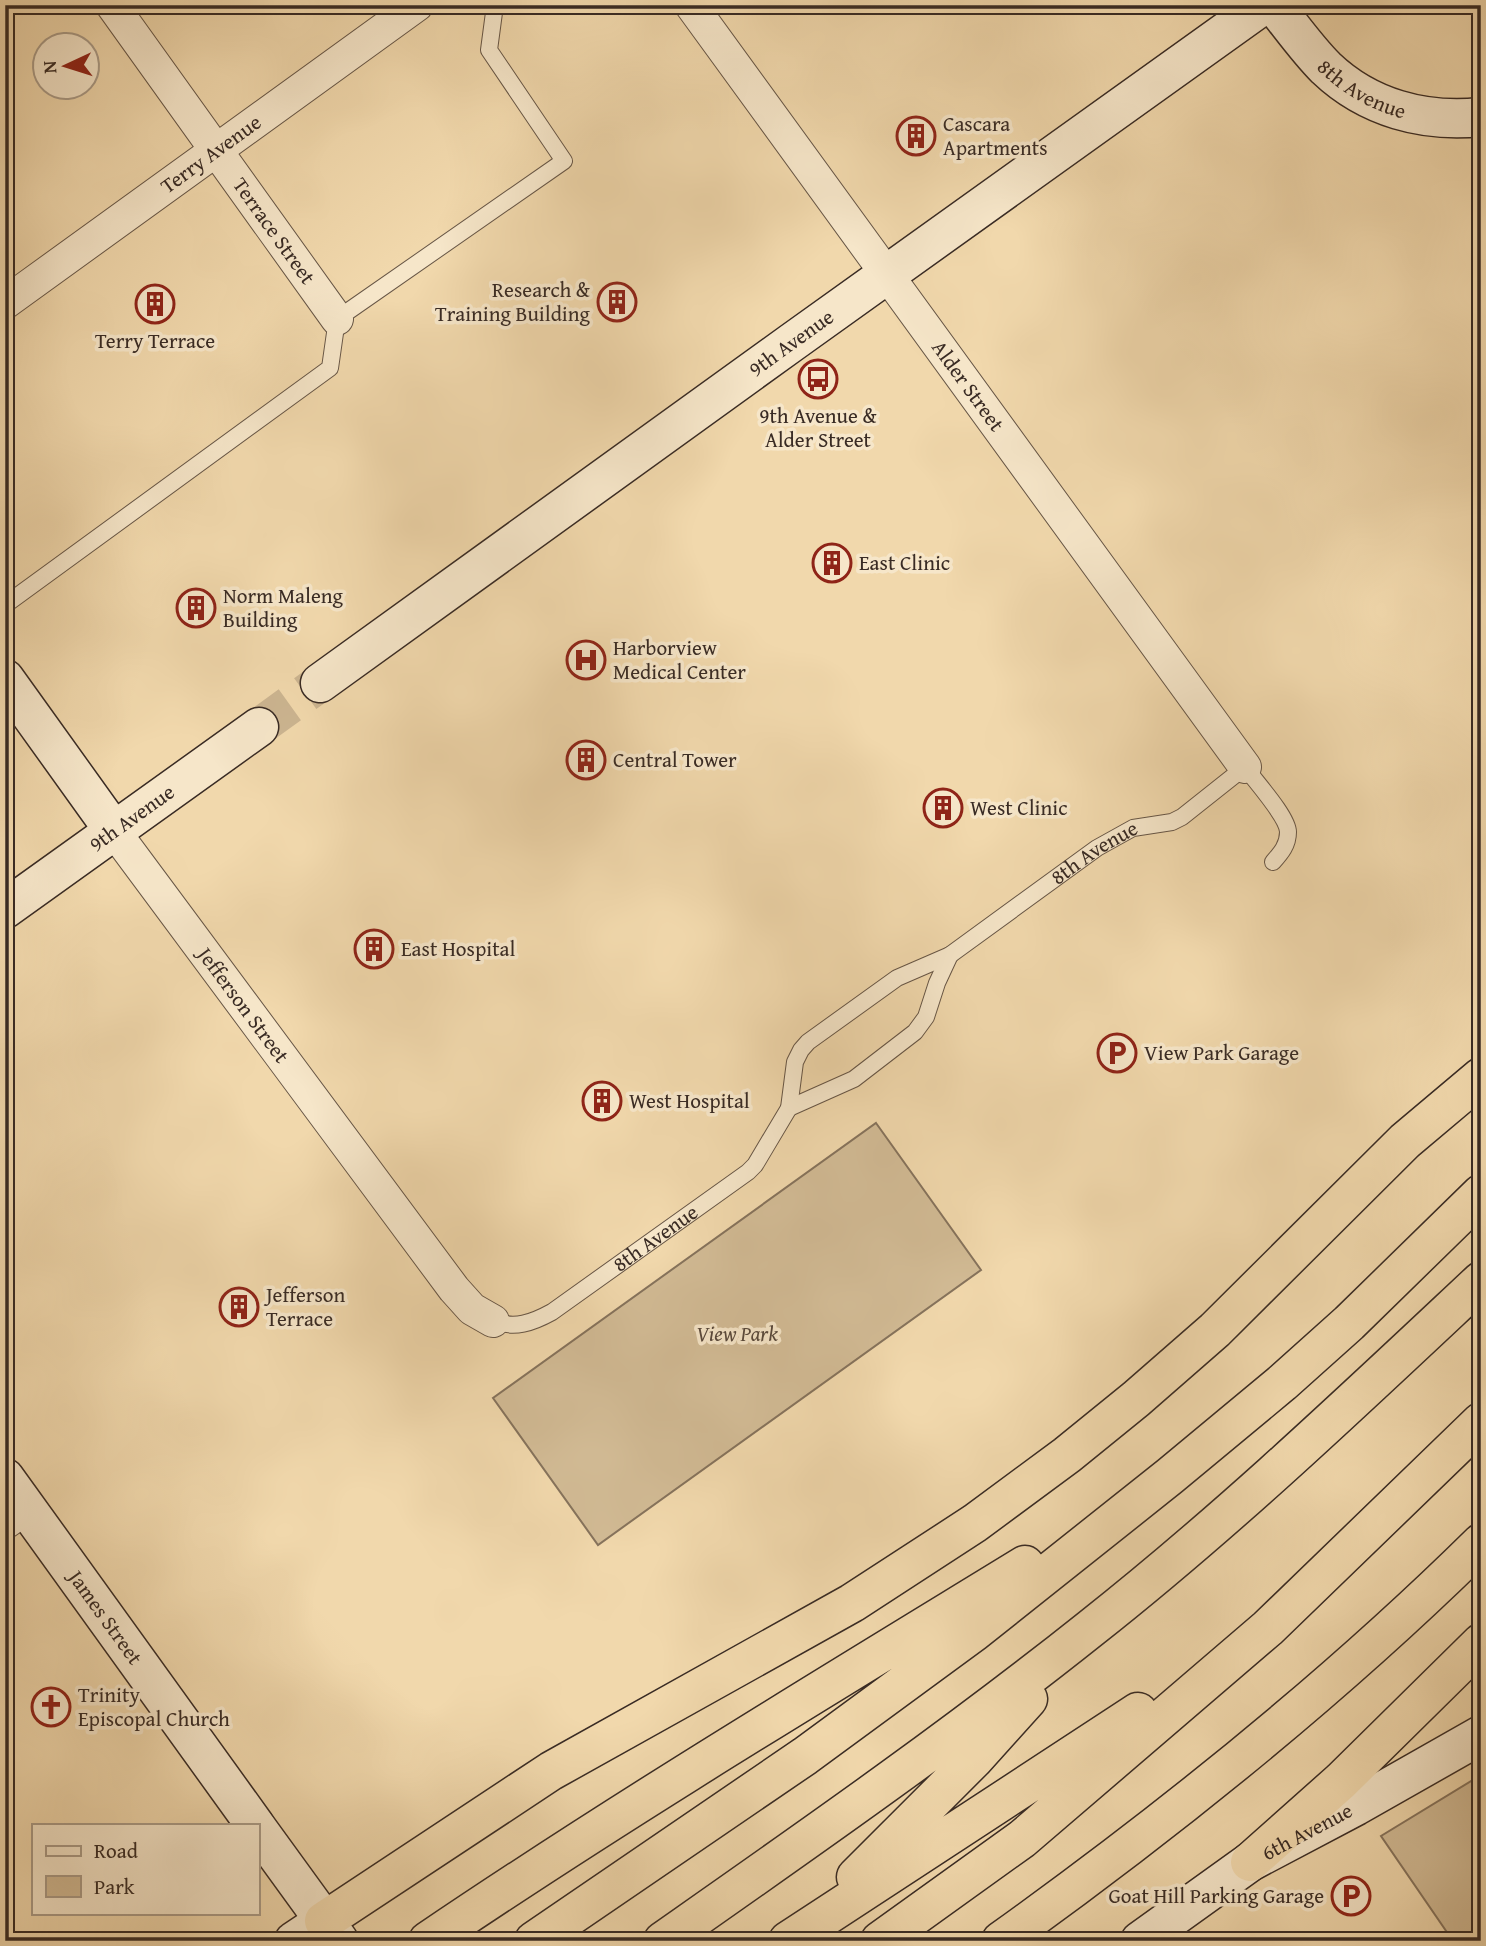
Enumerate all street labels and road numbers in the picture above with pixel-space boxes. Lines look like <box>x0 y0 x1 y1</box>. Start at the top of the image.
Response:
street label: 8th Avenue <box>1310 52 1410 126</box>
street label: Terry Avenue <box>154 107 267 201</box>
street label: Terrace Street <box>225 171 324 291</box>
street label: 9th Avenue <box>742 301 840 384</box>
street label: Alder Street <box>925 334 1012 438</box>
street label: 9th Avenue <box>82 776 181 859</box>
street label: 8th Avenue <box>1044 812 1143 892</box>
street label: Jefferson Street <box>189 938 297 1070</box>
street label: 8th Avenue <box>606 1196 704 1279</box>
street label: James Street <box>60 1561 151 1671</box>
street label: 6th Avenue <box>1256 1795 1358 1868</box>

